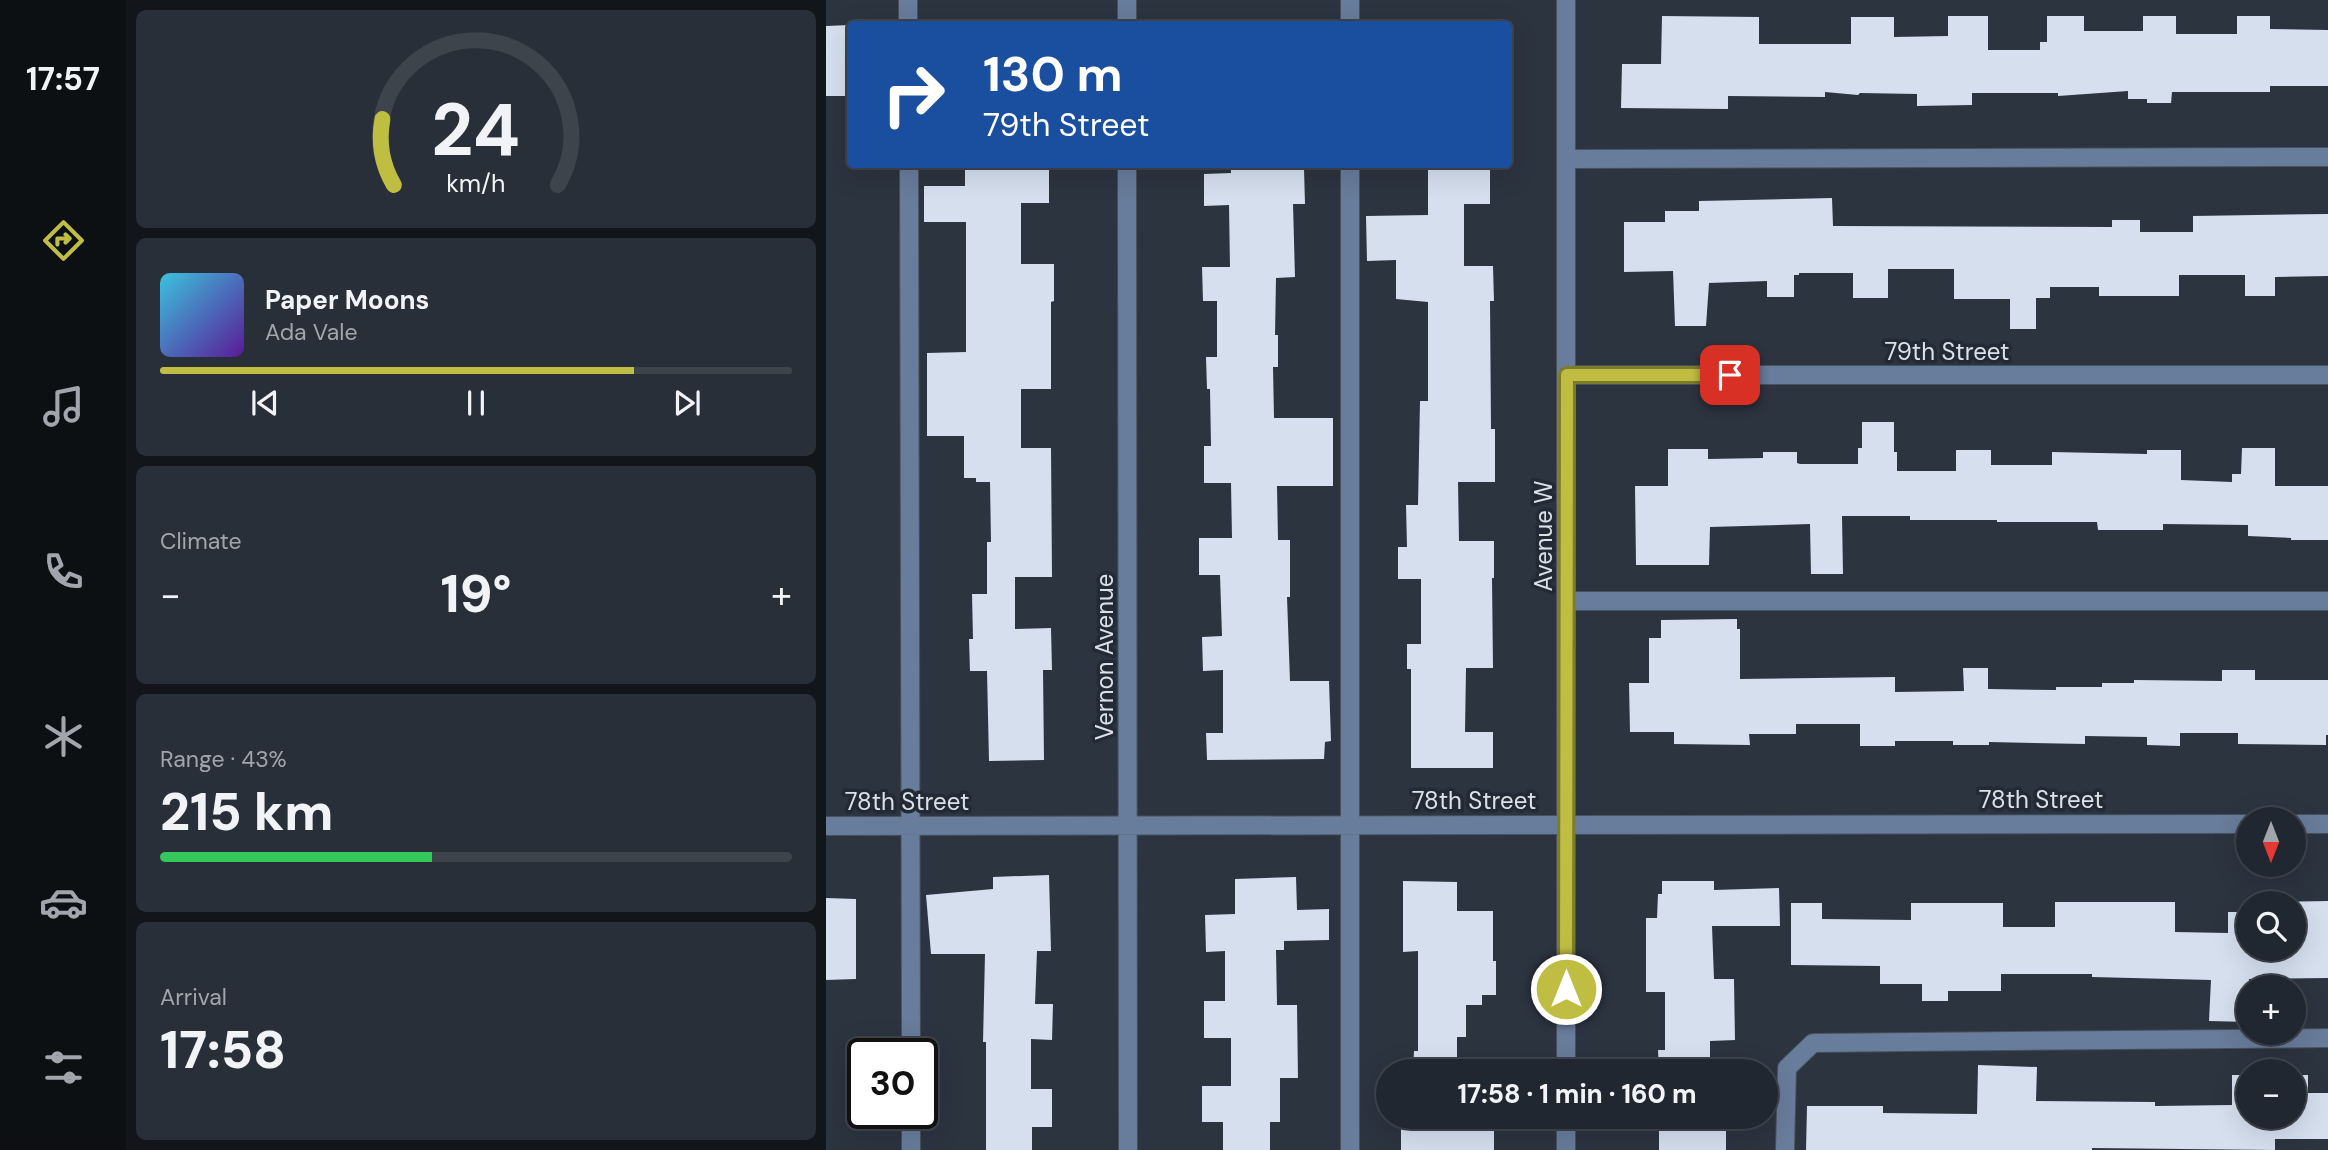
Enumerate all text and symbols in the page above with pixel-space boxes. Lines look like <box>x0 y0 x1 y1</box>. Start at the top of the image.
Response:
text: 130 m <box>983 42 1123 106</box>
icon: right <box>868 49 959 140</box>
text: 17:57 <box>26 58 100 100</box>
text: 24 <box>432 83 520 178</box>
text: 79th Street <box>983 104 1150 146</box>
text: km/h <box>446 167 506 200</box>
icon: directions <box>39 216 88 265</box>
text: Paper Moons <box>265 283 429 317</box>
text: Ada Vale <box>265 317 358 347</box>
street label: 79th Street <box>1885 336 2009 367</box>
pin <box>1700 345 1760 405</box>
icon: arrive <box>1711 356 1749 394</box>
icon: music <box>39 382 88 431</box>
icon: previous <box>246 384 284 422</box>
icon: pause <box>457 384 495 422</box>
icon: next <box>668 384 706 422</box>
street label: Avenue W <box>1528 480 1559 592</box>
text: Climate <box>160 526 242 556</box>
icon: phone <box>39 547 88 596</box>
text: 19° <box>440 560 512 628</box>
text: − <box>160 570 181 620</box>
text: + <box>771 570 792 620</box>
street label: Vernon Avenue <box>1089 574 1120 740</box>
icon: climate <box>39 712 88 761</box>
text: Range · 43% <box>160 744 287 774</box>
text: 215 km <box>160 778 333 846</box>
street label: 78th Street <box>1979 784 2103 815</box>
street label: 78th Street <box>1412 785 1536 816</box>
street label: 78th Street <box>845 786 969 817</box>
north arrow <box>2236 807 2306 877</box>
map controls <box>2236 807 2306 1129</box>
icon: car <box>39 878 88 927</box>
button: search <box>2236 891 2306 961</box>
position arrow <box>1529 952 1603 1026</box>
button: + <box>2236 975 2306 1045</box>
text: Arrival <box>160 982 227 1012</box>
text: 17:58 <box>160 1016 286 1084</box>
speed limit sign: 30 <box>847 1038 938 1129</box>
icon: filters <box>39 1043 88 1092</box>
button: − <box>2236 1059 2306 1129</box>
text: 17:58 · 1 min · 160 m <box>1457 1077 1697 1111</box>

